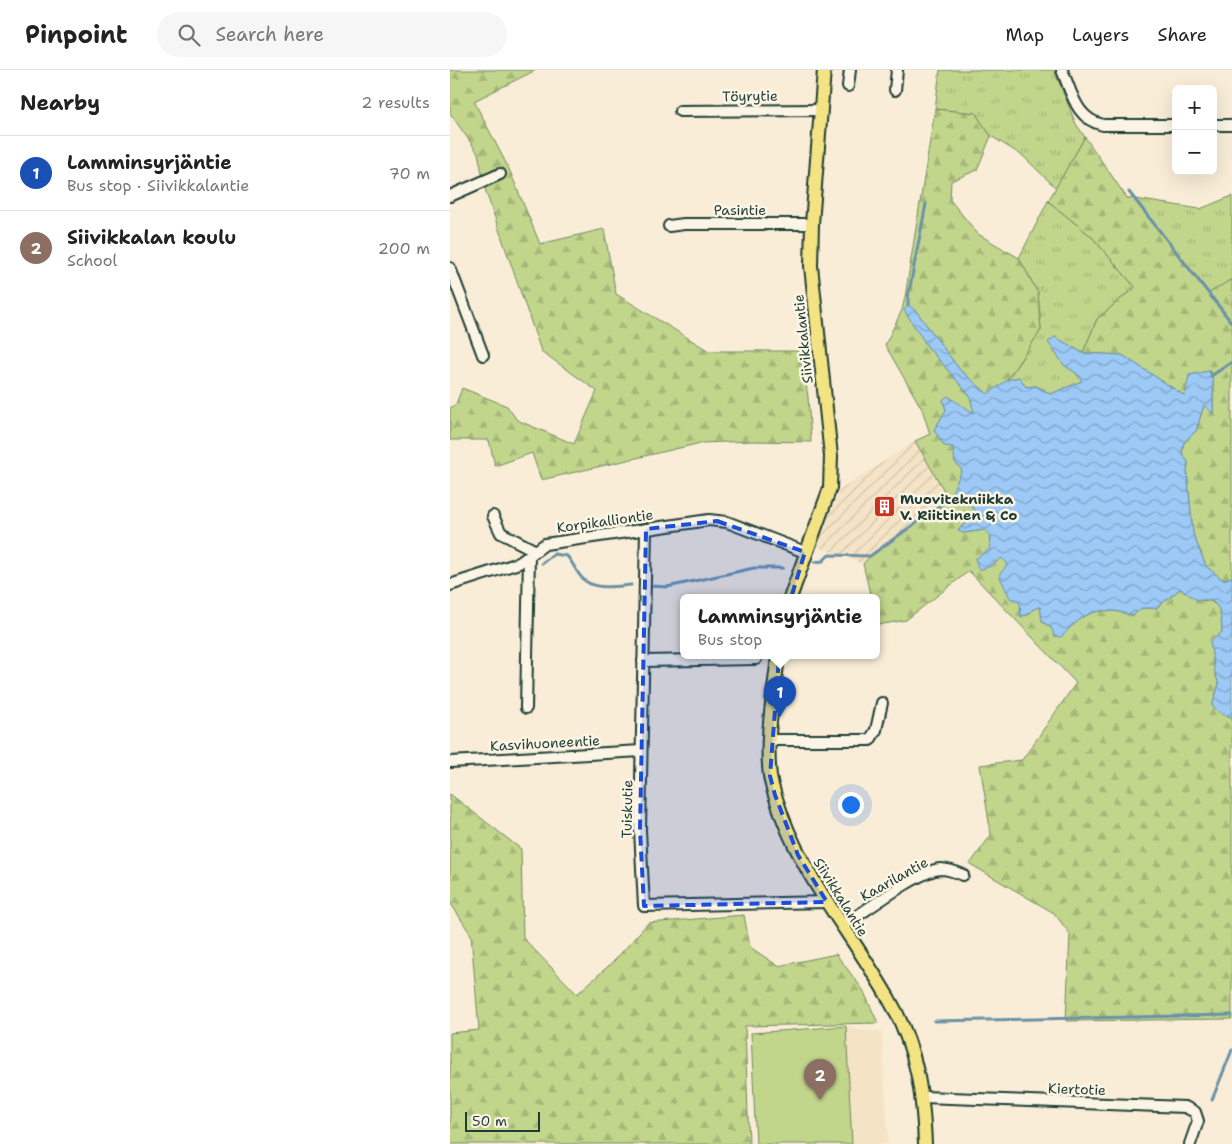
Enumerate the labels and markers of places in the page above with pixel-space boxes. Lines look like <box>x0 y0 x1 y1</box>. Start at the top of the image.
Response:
place label: Muovitekniikka V. Riittinen & Co <box>900 490 1017 524</box>
building icon: Muovitekniikka V. Riittinen & Co <box>872 495 896 519</box>
pin: 1 <box>764 676 796 717</box>
pin: 2 <box>804 1059 836 1100</box>

